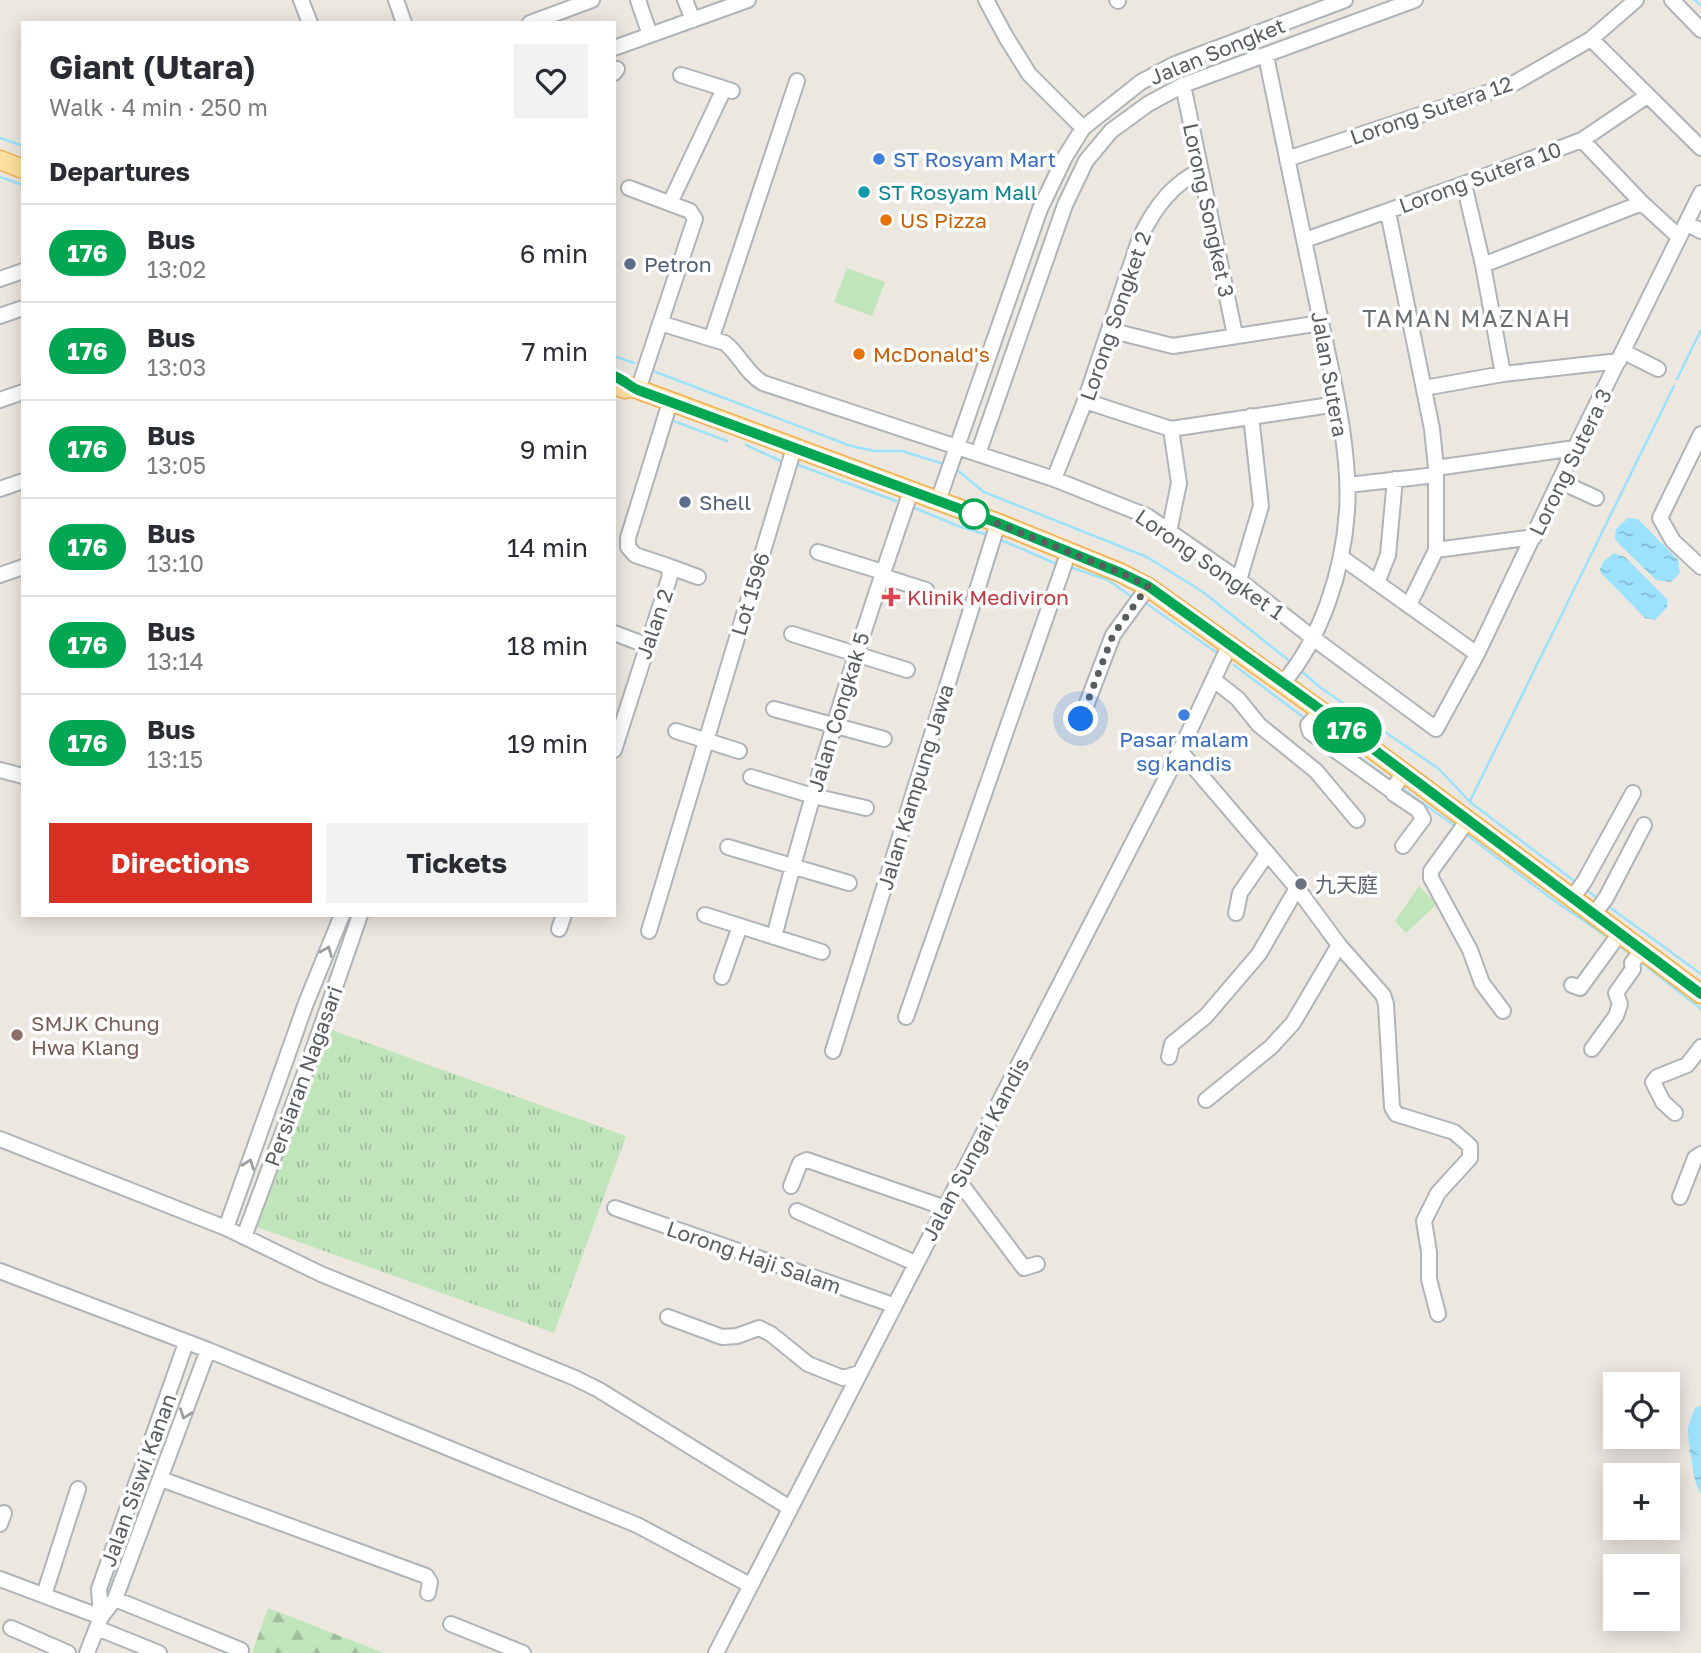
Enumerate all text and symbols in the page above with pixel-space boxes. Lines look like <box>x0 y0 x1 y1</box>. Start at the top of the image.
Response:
street label: Jalan Songket <box>1145 12 1289 90</box>
button: heart <box>514 44 588 118</box>
text: Giant (Utara) <box>49 47 256 86</box>
street label: Lorong Sutera 12 <box>1346 70 1516 150</box>
text: Walk · 4 min · 250 m <box>49 93 268 121</box>
street label: Lorong Songket 3 <box>1178 121 1240 299</box>
street label: Lorong Sutera 10 <box>1395 136 1565 218</box>
place label: ST Rosyam Mart <box>893 146 1056 172</box>
marker: ST Rosyam Mart <box>871 151 887 167</box>
text: Departures <box>49 156 190 187</box>
place label: ST Rosyam Mall <box>878 179 1038 205</box>
marker: ST Rosyam Mall <box>856 184 872 200</box>
place label: US Pizza <box>900 207 987 233</box>
marker: US Pizza <box>878 212 894 228</box>
text: Bus <box>147 224 195 255</box>
street label: Lorong Songket 2 <box>1074 228 1156 404</box>
text: 176 <box>67 238 108 267</box>
text: 6 min <box>520 238 588 269</box>
place label: Petron <box>644 251 712 277</box>
text: 13:02 <box>147 255 206 283</box>
marker: Petron <box>622 256 638 272</box>
district label: TAMAN MAZNAH <box>1362 304 1572 332</box>
street label: Jalan Sutera <box>1306 309 1354 439</box>
text: Bus <box>147 322 195 353</box>
text: 176 <box>67 336 108 365</box>
text: 7 min <box>522 336 588 367</box>
place label: McDonald's <box>873 341 990 367</box>
marker: McDonald's <box>851 346 867 362</box>
text: 13:03 <box>147 353 206 381</box>
street label: Lorong Sutera 3 <box>1523 384 1617 540</box>
text: Bus <box>147 420 195 451</box>
text: 176 <box>67 434 108 463</box>
text: 9 min <box>520 434 588 465</box>
text: 13:05 <box>147 451 206 479</box>
place label: Shell <box>699 489 751 515</box>
marker: Shell <box>677 494 693 510</box>
unlabelled marker <box>959 499 989 529</box>
street label: Lorong Songket 1 <box>1131 503 1289 625</box>
text: Bus <box>147 518 195 549</box>
text: 176 <box>67 532 108 561</box>
text: 14 min <box>507 532 588 563</box>
text: 13:10 <box>147 549 204 577</box>
street label: Lot 1596 <box>725 549 775 639</box>
place label: Klinik Mediviron <box>907 584 1069 610</box>
street label: Jalan 2 <box>630 586 678 662</box>
marker: Klinik Mediviron <box>881 587 901 607</box>
text: Bus <box>147 616 195 647</box>
street label: Jalan Congkak 5 <box>801 629 875 795</box>
text: 176 <box>67 630 108 659</box>
text: 18 min <box>507 630 588 661</box>
text: 13:14 <box>147 647 204 675</box>
street label: Jalan Kampung Jawa <box>871 681 959 893</box>
your location <box>1063 701 1098 736</box>
marker: Pasar malam sg kandis <box>1176 707 1192 723</box>
line badge: 176 <box>1307 707 1387 753</box>
text: Bus <box>147 714 195 745</box>
text: 176 <box>1327 715 1367 744</box>
place label: Pasar malam sg kandis <box>1119 726 1249 776</box>
text: 176 <box>67 728 108 757</box>
text: 19 min <box>507 728 588 759</box>
text: 13:15 <box>147 745 203 773</box>
button: Directions <box>49 823 312 903</box>
button: Tickets <box>326 823 588 903</box>
place label: 九天庭 <box>1315 871 1378 897</box>
marker: 九天庭 <box>1293 876 1309 892</box>
one-way arrow <box>319 945 333 957</box>
street label: Persiaran Nagasari <box>258 982 348 1170</box>
place label: SMJK Chung Hwa Klang <box>31 1010 160 1060</box>
marker: SMJK Chung Hwa Klang <box>9 1027 25 1043</box>
street label: Jalan Sungai Kandis <box>916 1053 1034 1245</box>
one-way arrow <box>241 1159 255 1171</box>
street label: Lorong Haji Salam <box>663 1215 845 1299</box>
map controls <box>1603 1372 1680 1631</box>
button: locate <box>1603 1372 1680 1449</box>
street label: Jalan Siswi Kanan <box>95 1390 181 1570</box>
one-way arrow <box>179 1408 193 1420</box>
button: + <box>1603 1463 1680 1540</box>
button: − <box>1603 1554 1680 1631</box>

